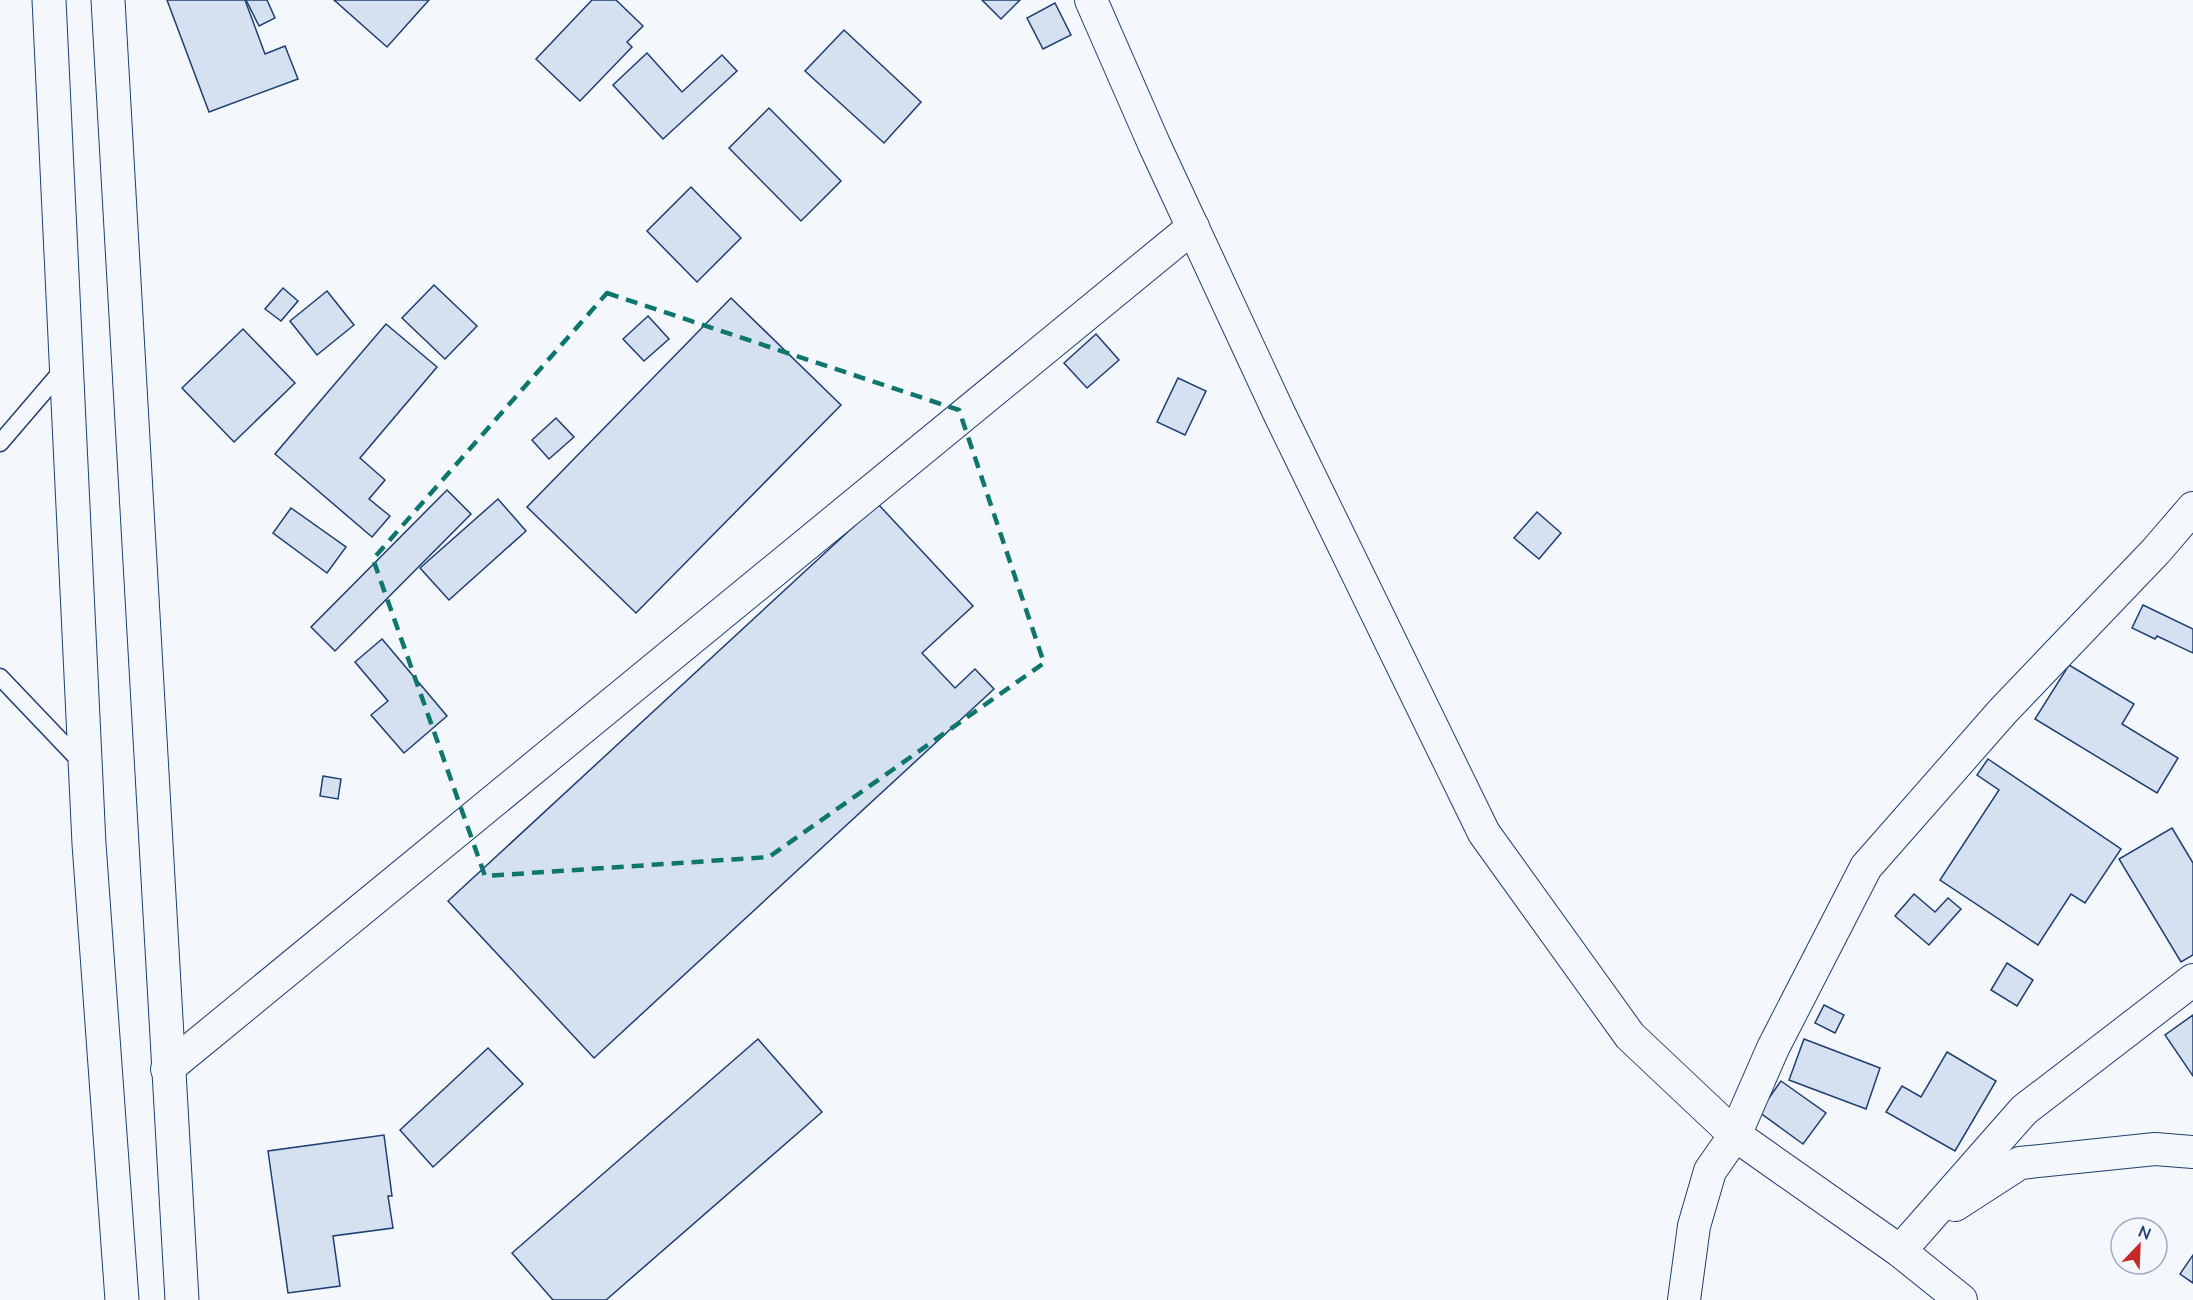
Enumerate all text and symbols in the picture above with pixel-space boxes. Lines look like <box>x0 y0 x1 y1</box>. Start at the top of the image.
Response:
north arrow <box>2109 1216 2169 1276</box>
text: N <box>2135 1221 2154 1246</box>

